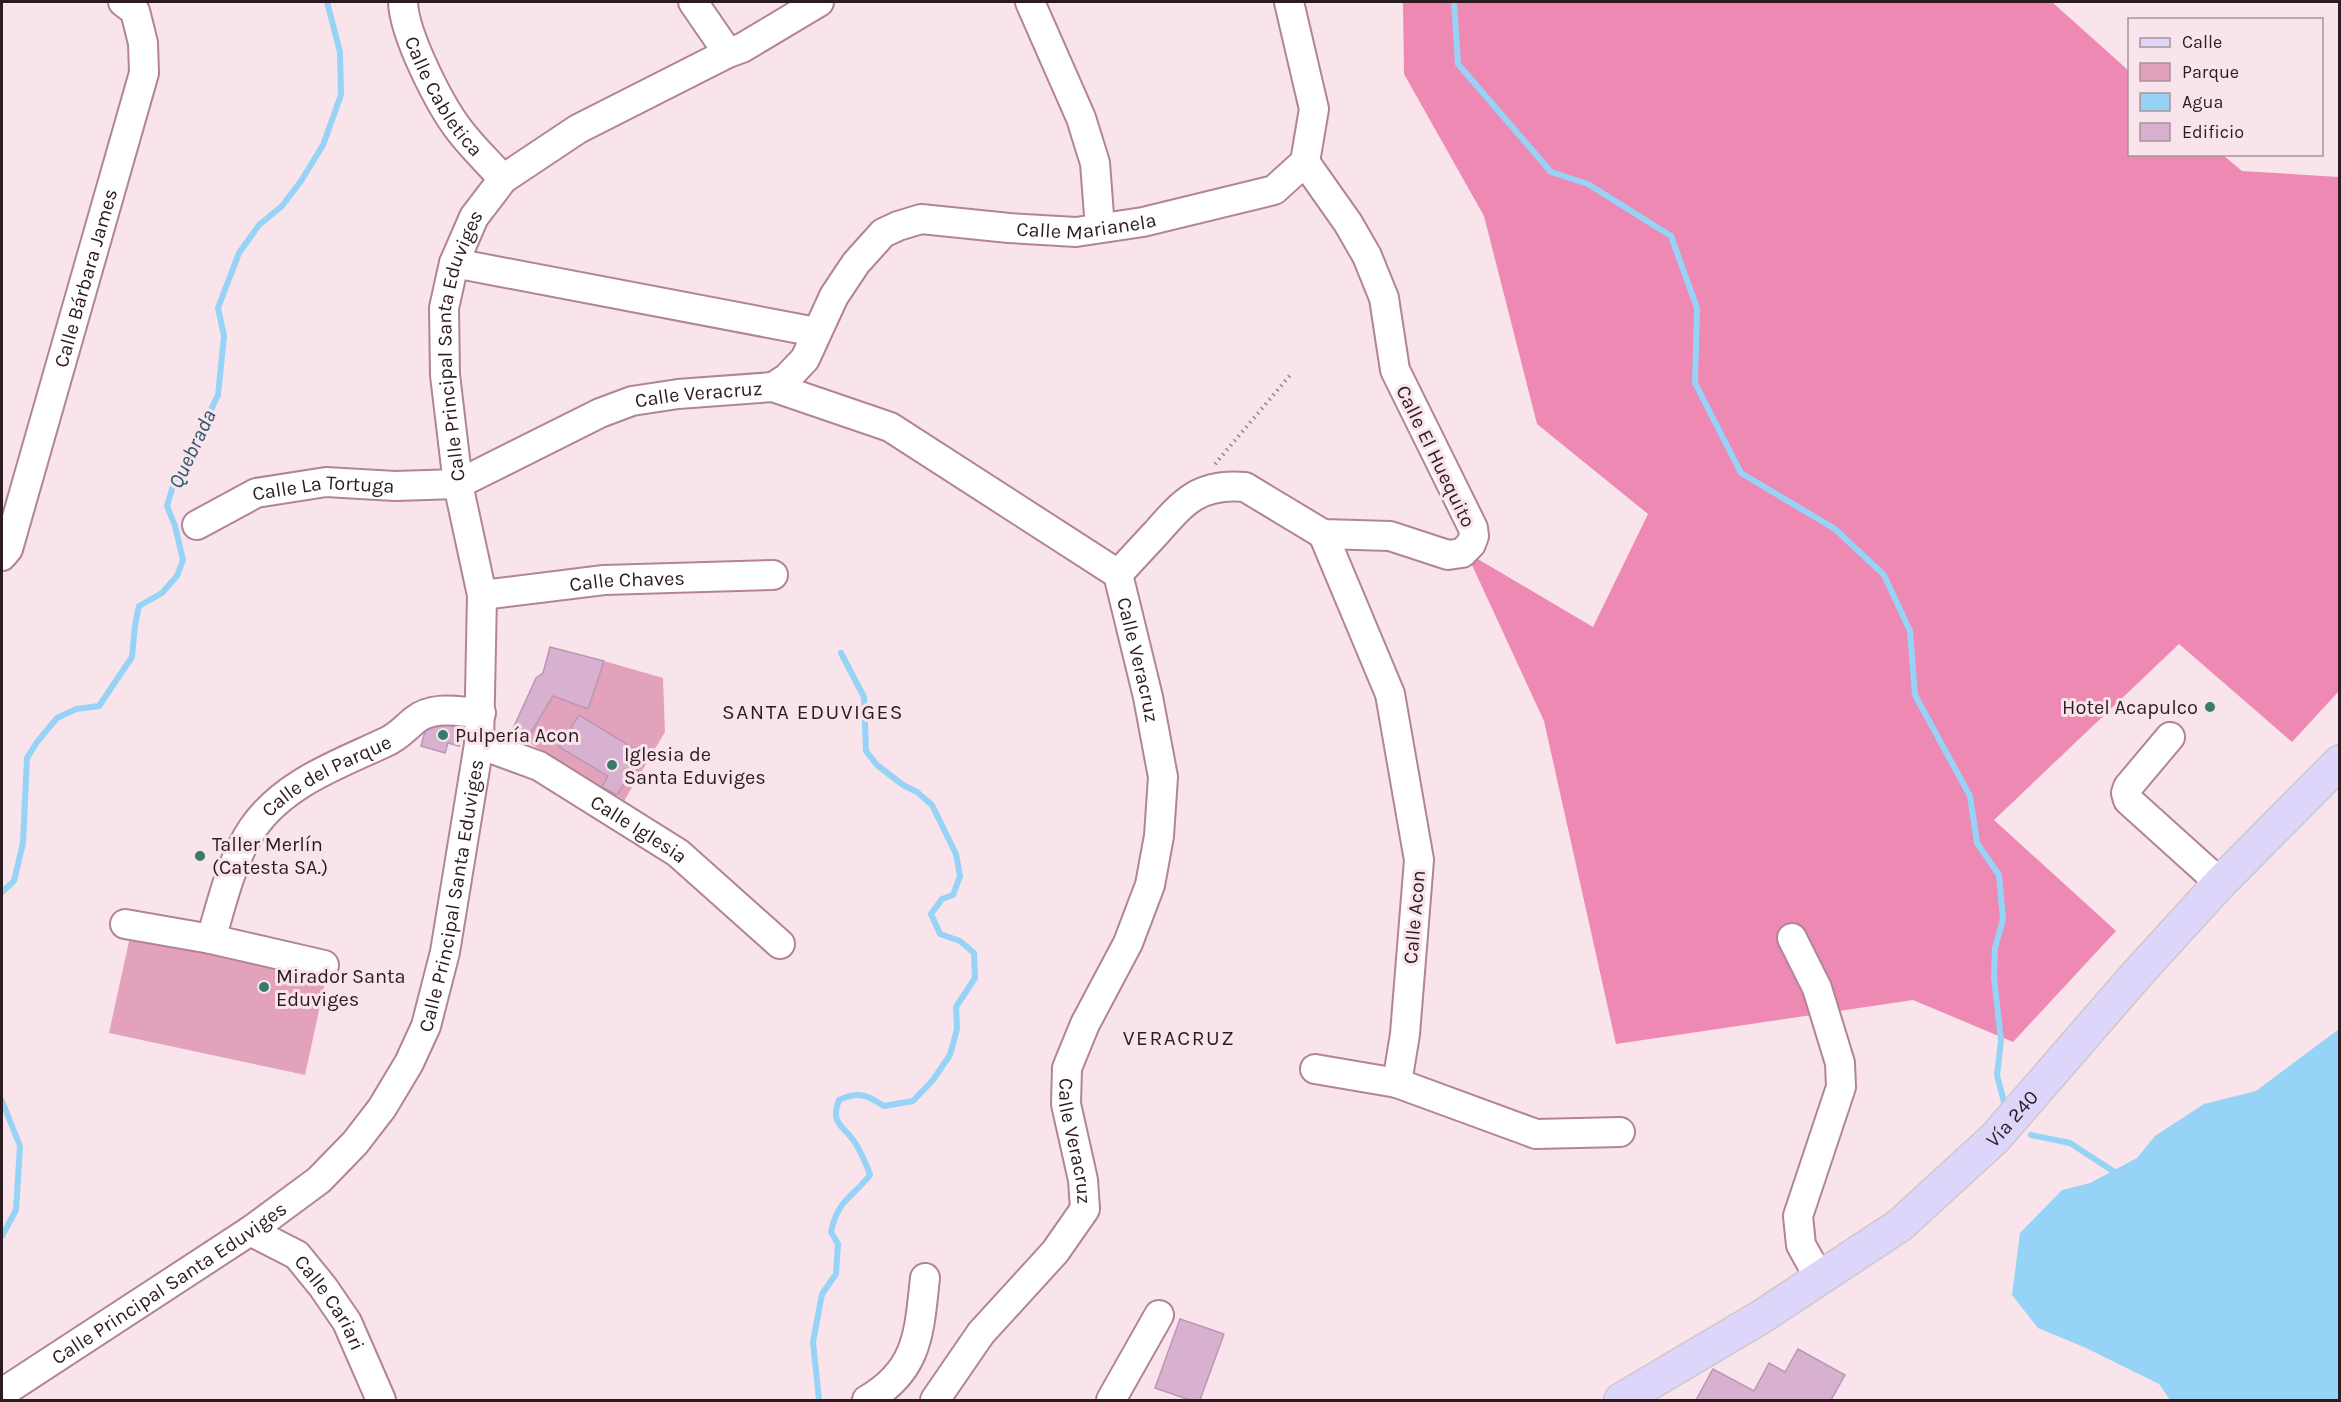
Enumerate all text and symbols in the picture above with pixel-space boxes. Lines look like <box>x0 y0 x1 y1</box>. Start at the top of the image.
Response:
legend <box>2128 18 2323 156</box>
text: Calle <box>2182 31 2222 53</box>
street label: Calle Cabletica <box>400 33 487 161</box>
text: Parque <box>2182 61 2239 83</box>
text: Agua <box>2182 91 2223 113</box>
text: Edificio <box>2182 121 2244 143</box>
street label: Calle Bárbara James <box>49 186 122 370</box>
street label: Calle Principal Santa Eduviges <box>432 205 488 483</box>
street label: Calle Marianela <box>1016 208 1159 244</box>
street label: Calle Veracruz <box>633 377 763 412</box>
street label: Calle El Huequito <box>1391 382 1480 531</box>
water label: Quebrada <box>163 406 221 492</box>
street label: Calle La Tortuga <box>251 471 395 505</box>
street label: Calle Chaves <box>568 567 685 596</box>
street label: Calle Veracruz <box>1112 595 1164 724</box>
place label: Hotel Acapulco <box>2062 696 2198 719</box>
district label: SANTA EDUVIGES <box>722 700 904 724</box>
marker: Hotel Acapulco <box>2203 700 2217 714</box>
place label: Pulpería Acon <box>455 724 580 747</box>
marker: Pulpería Acon <box>436 728 450 742</box>
street label: Calle del Parque <box>257 730 395 821</box>
place label: Iglesia de Santa Eduviges <box>624 743 766 789</box>
street label: Calle Principal Santa Eduviges <box>414 758 488 1034</box>
marker: Iglesia de Santa Eduviges <box>605 758 619 772</box>
street label: Calle Iglesia <box>586 790 692 868</box>
place label: Taller Merlín (Catesta SA.) <box>212 833 328 879</box>
marker: Taller Merlín (Catesta SA.) <box>193 849 207 863</box>
street label: Calle Acon <box>1399 869 1430 965</box>
place label: Mirador Santa Eduviges <box>276 965 406 1011</box>
marker: Mirador Santa Eduviges <box>257 980 271 994</box>
district label: VERACRUZ <box>1123 1026 1235 1050</box>
street label: Calle Veracruz <box>1054 1078 1096 1205</box>
street label: Vía 240 <box>1982 1086 2043 1152</box>
street label: Calle Principal Santa Eduviges <box>47 1197 291 1369</box>
street label: Calle Cariari <box>290 1250 369 1354</box>

